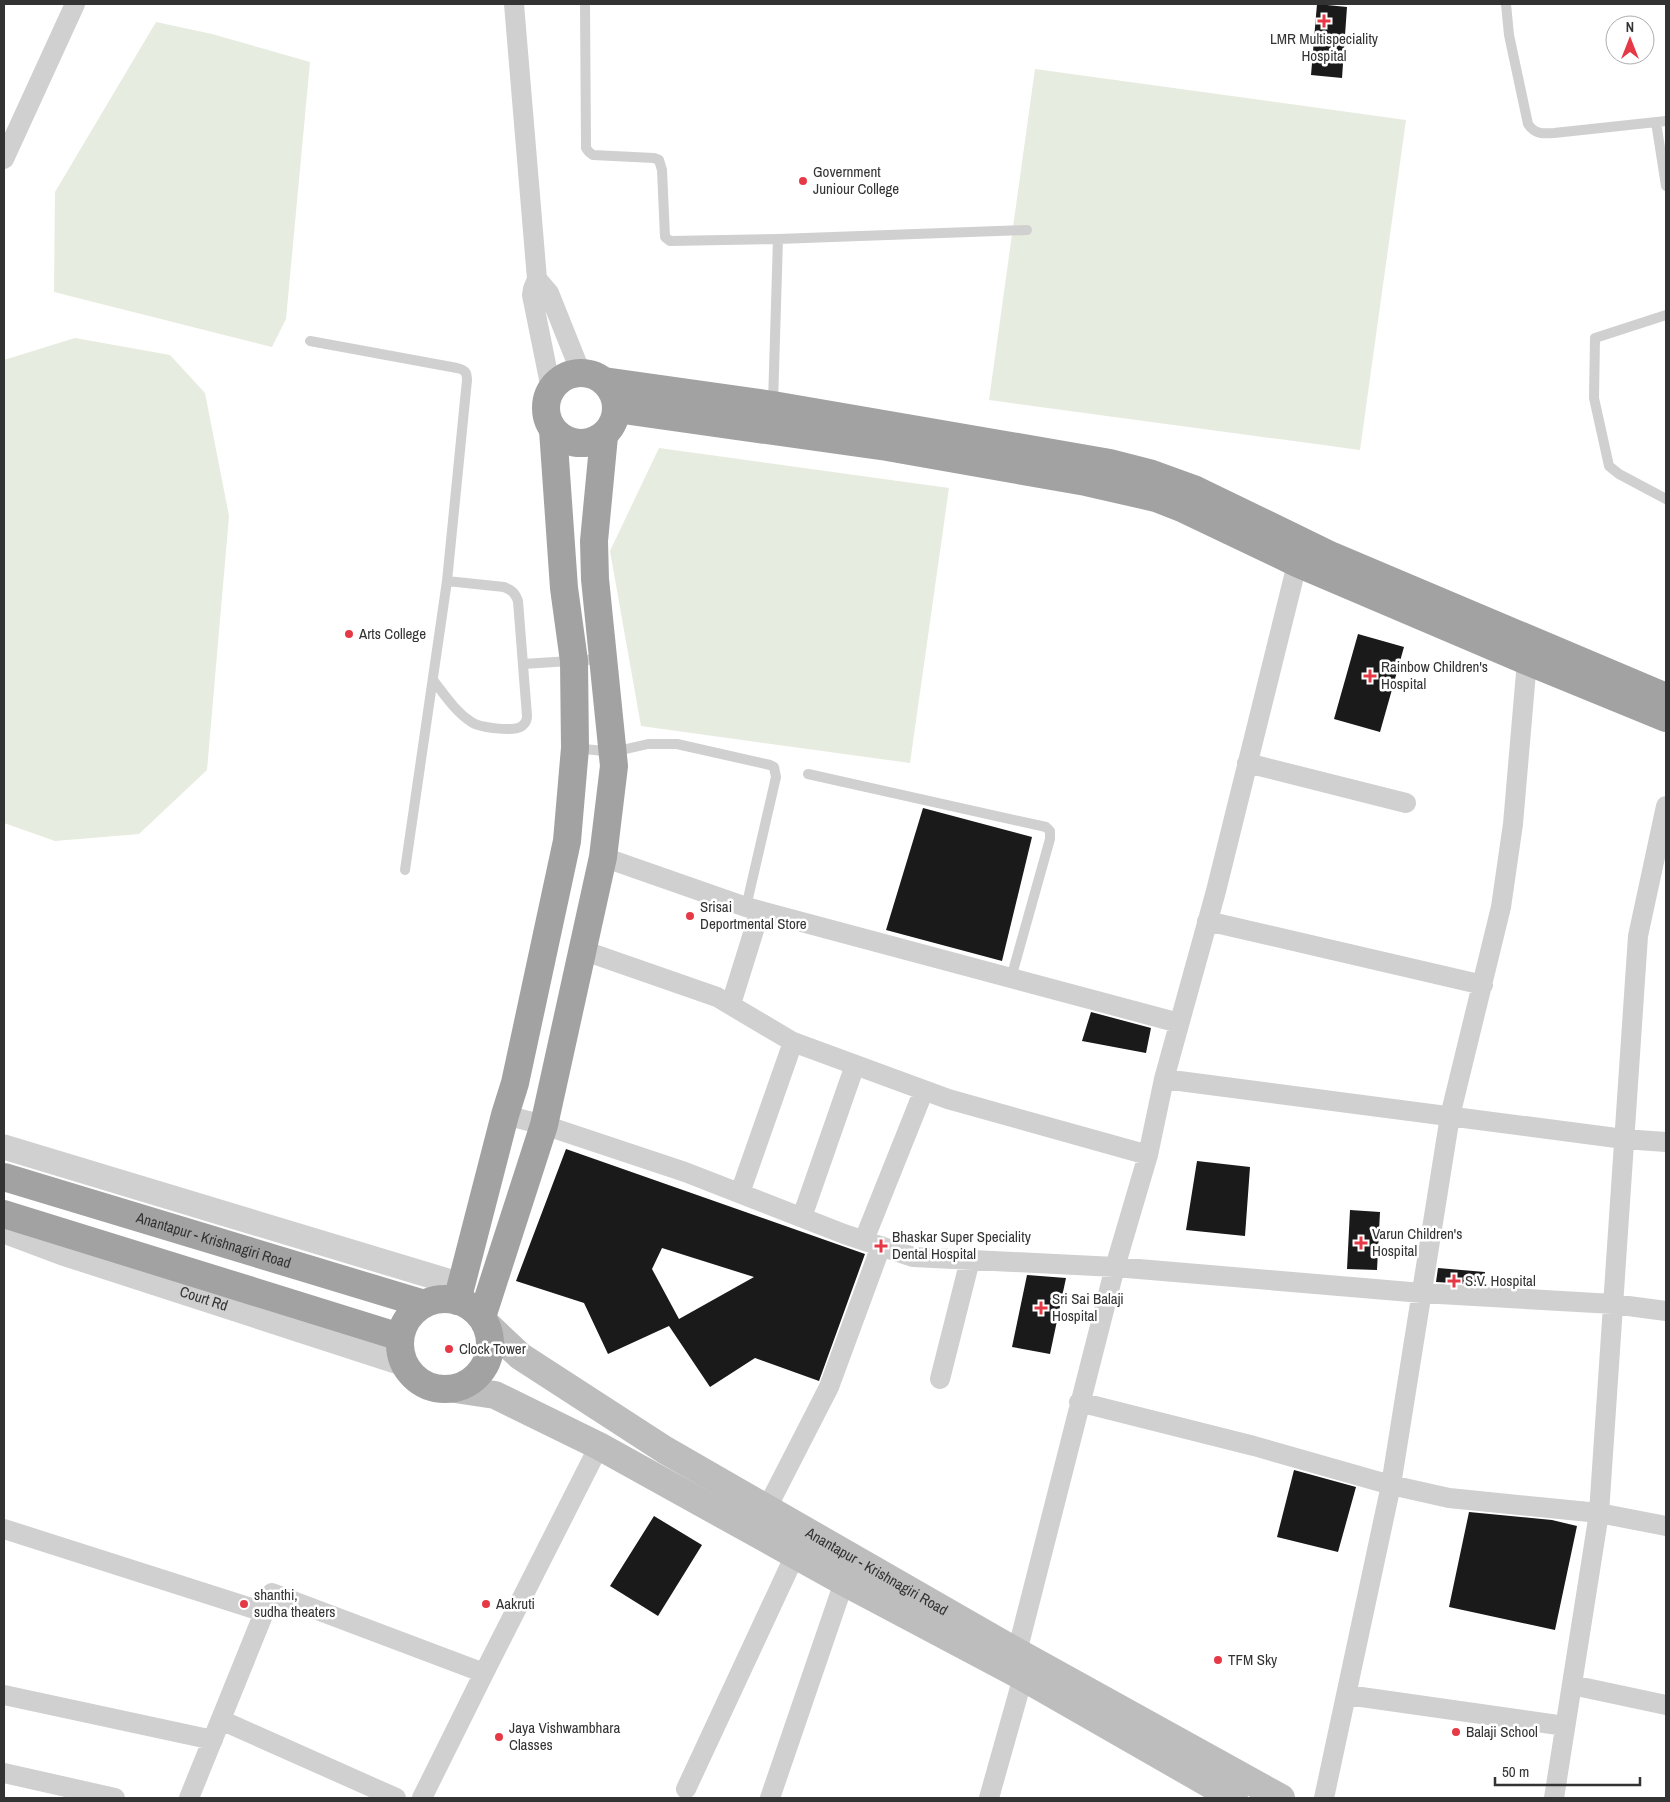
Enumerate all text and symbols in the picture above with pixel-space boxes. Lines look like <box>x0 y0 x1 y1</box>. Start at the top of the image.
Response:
marker: LMR Multispeciality Hospital <box>1317 14 1331 28</box>
north arrow <box>1605 15 1655 65</box>
text: N <box>1626 18 1634 36</box>
place label: LMR Multispeciality Hospital <box>1270 28 1379 66</box>
place label: Government Juniour College <box>813 161 899 199</box>
marker: Government Juniour College <box>797 175 809 187</box>
place label: Arts College <box>358 623 426 644</box>
marker: Arts College <box>343 628 355 640</box>
place label: Rainbow Children's Hospital <box>1381 656 1488 694</box>
marker: Rainbow Children's Hospital <box>1363 669 1377 683</box>
place label: Srisai Deportmental Store <box>700 896 807 934</box>
marker: Srisai Deportmental Store <box>684 910 696 922</box>
street label: Anantapur - Krishnagiri Road <box>133 1206 294 1273</box>
place label: Varun Children's Hospital <box>1372 1223 1462 1261</box>
place label: Bhaskar Super Speciality Dental Hospital <box>892 1226 1032 1264</box>
marker: Varun Children's Hospital <box>1354 1236 1368 1250</box>
marker: Bhaskar Super Speciality Dental Hospital <box>874 1239 888 1253</box>
place label: S.V. Hospital <box>1465 1270 1536 1291</box>
marker: S.V. Hospital <box>1447 1274 1461 1288</box>
street label: Court Rd <box>177 1281 231 1316</box>
place label: Sri Sai Balaji Hospital <box>1052 1288 1124 1326</box>
marker: Sri Sai Balaji Hospital <box>1034 1301 1048 1315</box>
place label: Clock Tower <box>459 1338 526 1359</box>
marker: Clock Tower <box>443 1343 455 1355</box>
street label: Anantapur - Krishnagiri Road <box>801 1521 952 1620</box>
place label: shanthi, sudha theaters <box>254 1584 335 1622</box>
place label: Aakruti <box>495 1593 535 1614</box>
marker: shanthi, sudha theaters <box>238 1598 250 1610</box>
marker: Aakruti <box>480 1598 492 1610</box>
place label: TFM Sky <box>1228 1649 1278 1670</box>
marker: TFM Sky <box>1212 1654 1224 1666</box>
place label: Jaya Vishwambhara Classes <box>509 1717 620 1755</box>
place label: Balaji School <box>1466 1721 1538 1742</box>
marker: Balaji School <box>1450 1726 1462 1738</box>
marker: Jaya Vishwambhara Classes <box>493 1731 505 1743</box>
scale bar <box>1495 1754 1640 1786</box>
text: 50 m <box>1502 1761 1529 1782</box>

